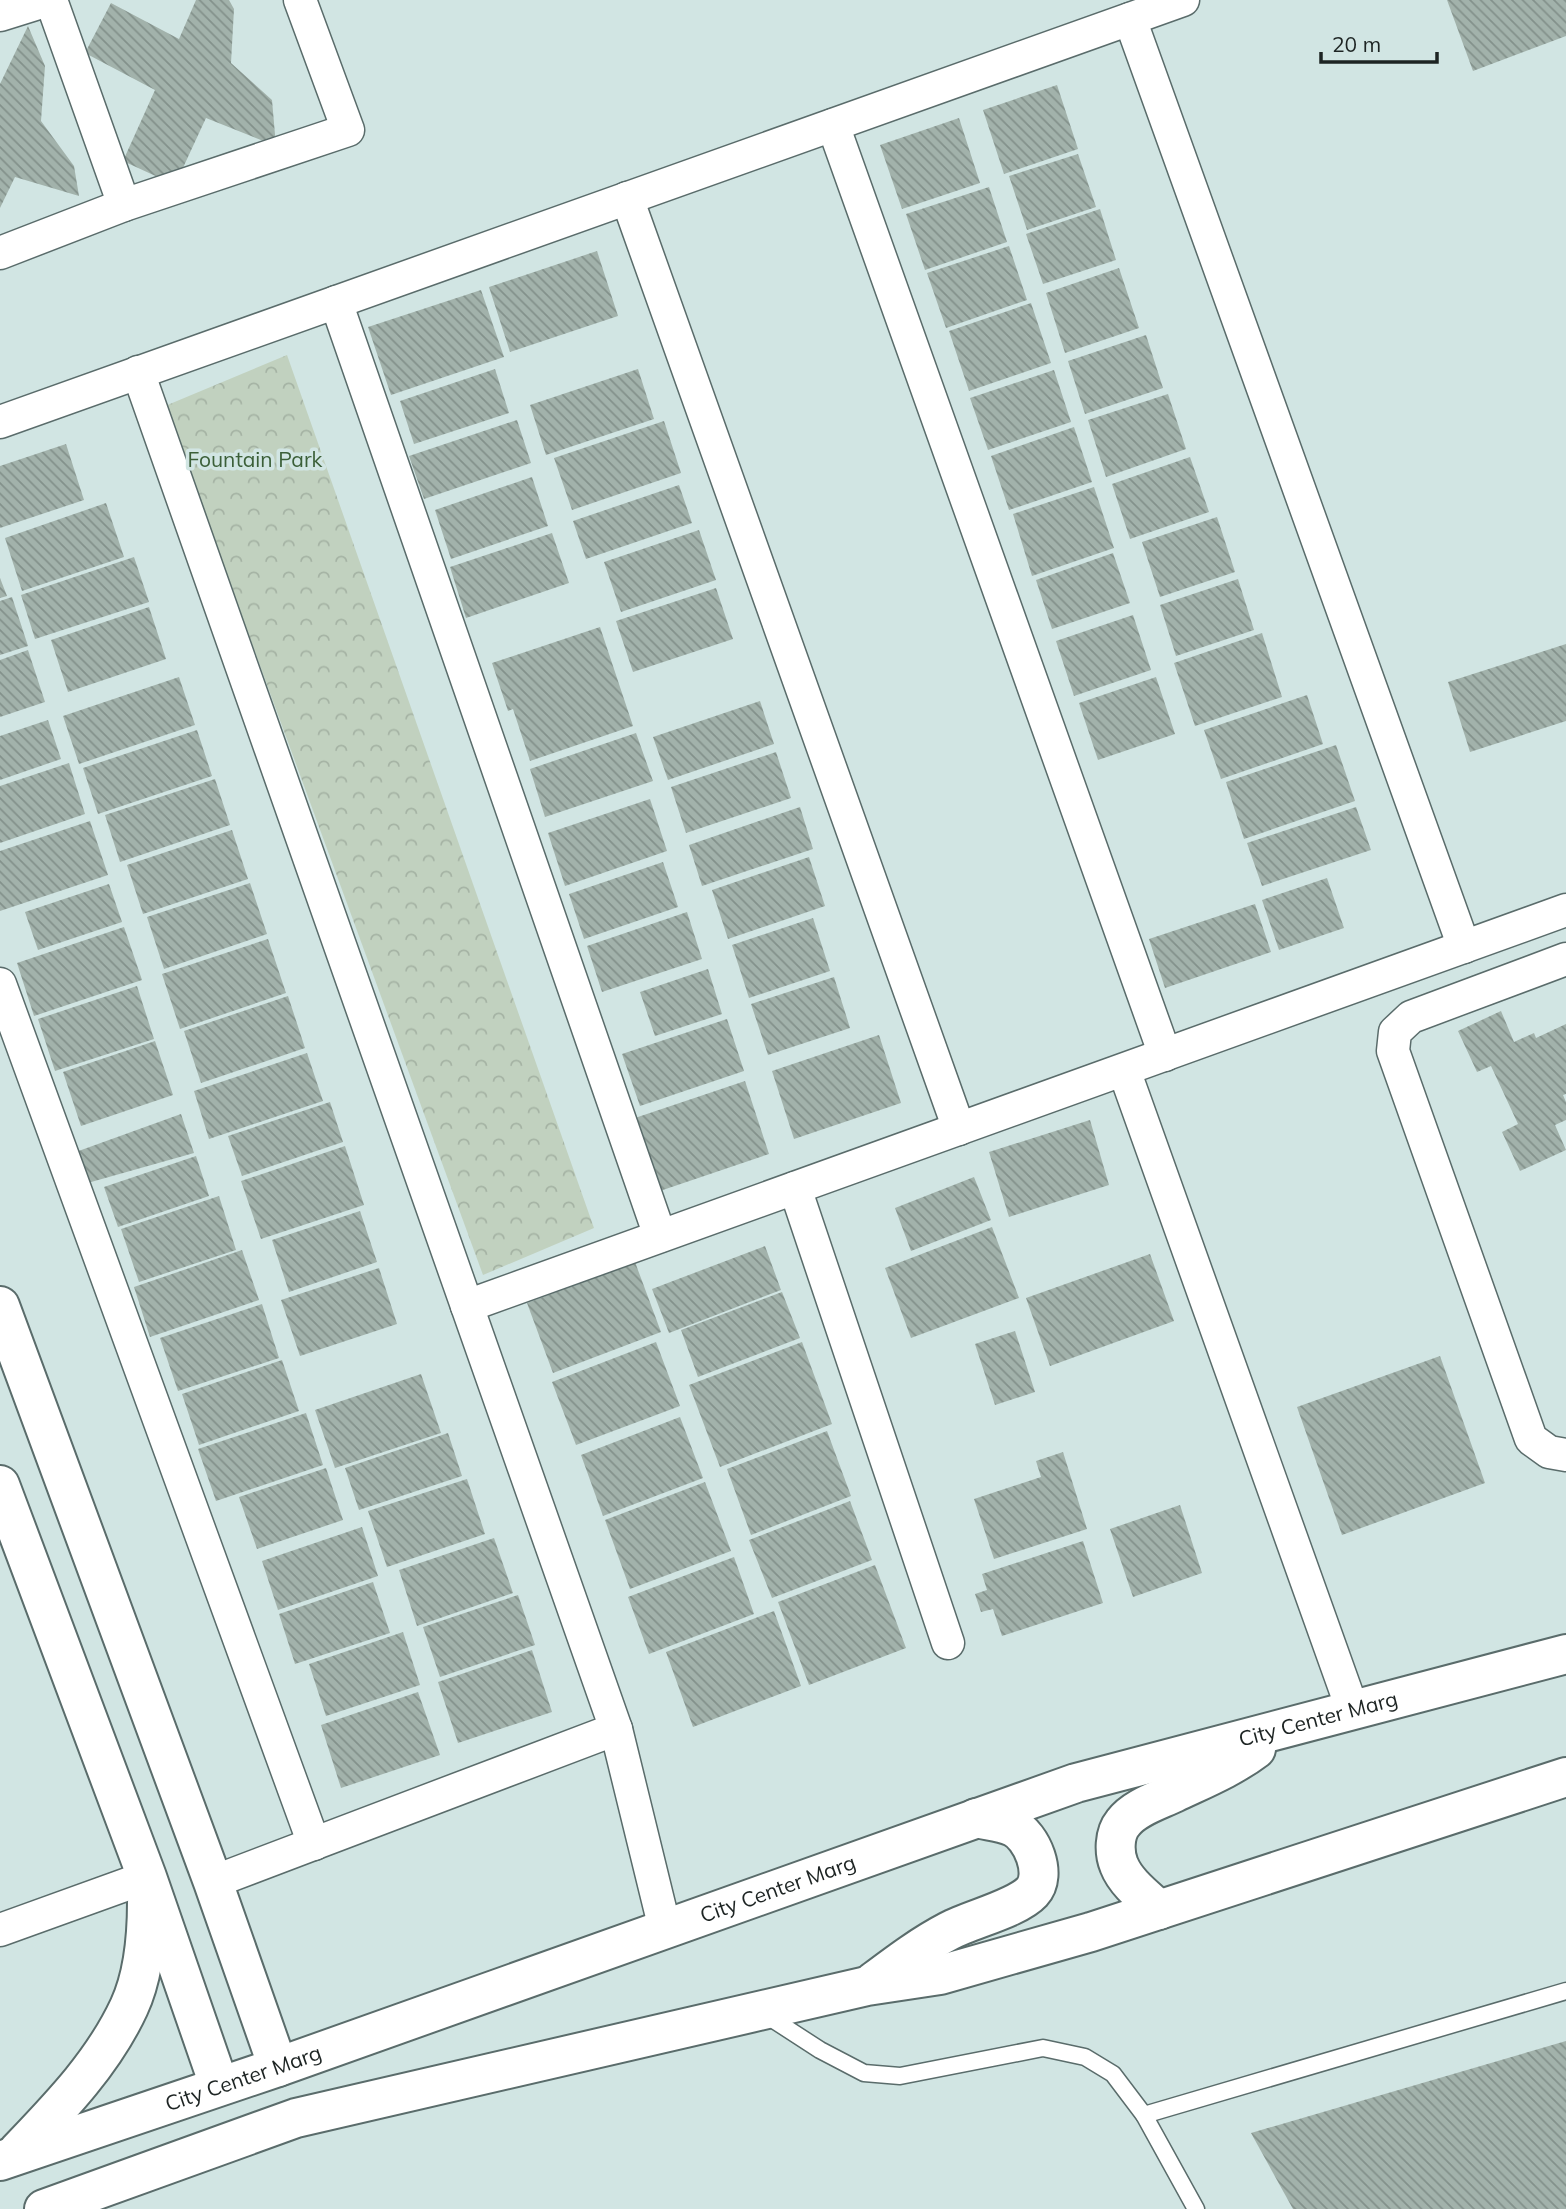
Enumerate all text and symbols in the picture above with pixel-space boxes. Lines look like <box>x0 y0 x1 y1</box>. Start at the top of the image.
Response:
scale bar <box>1321 21 1436 65</box>
text: 20 m <box>1332 31 1381 57</box>
park label: Fountain Park <box>188 446 323 472</box>
street label: City Center Marg <box>1236 1685 1400 1752</box>
street label: City Center Marg <box>696 1849 859 1928</box>
street label: City Center Marg <box>162 2039 325 2116</box>

